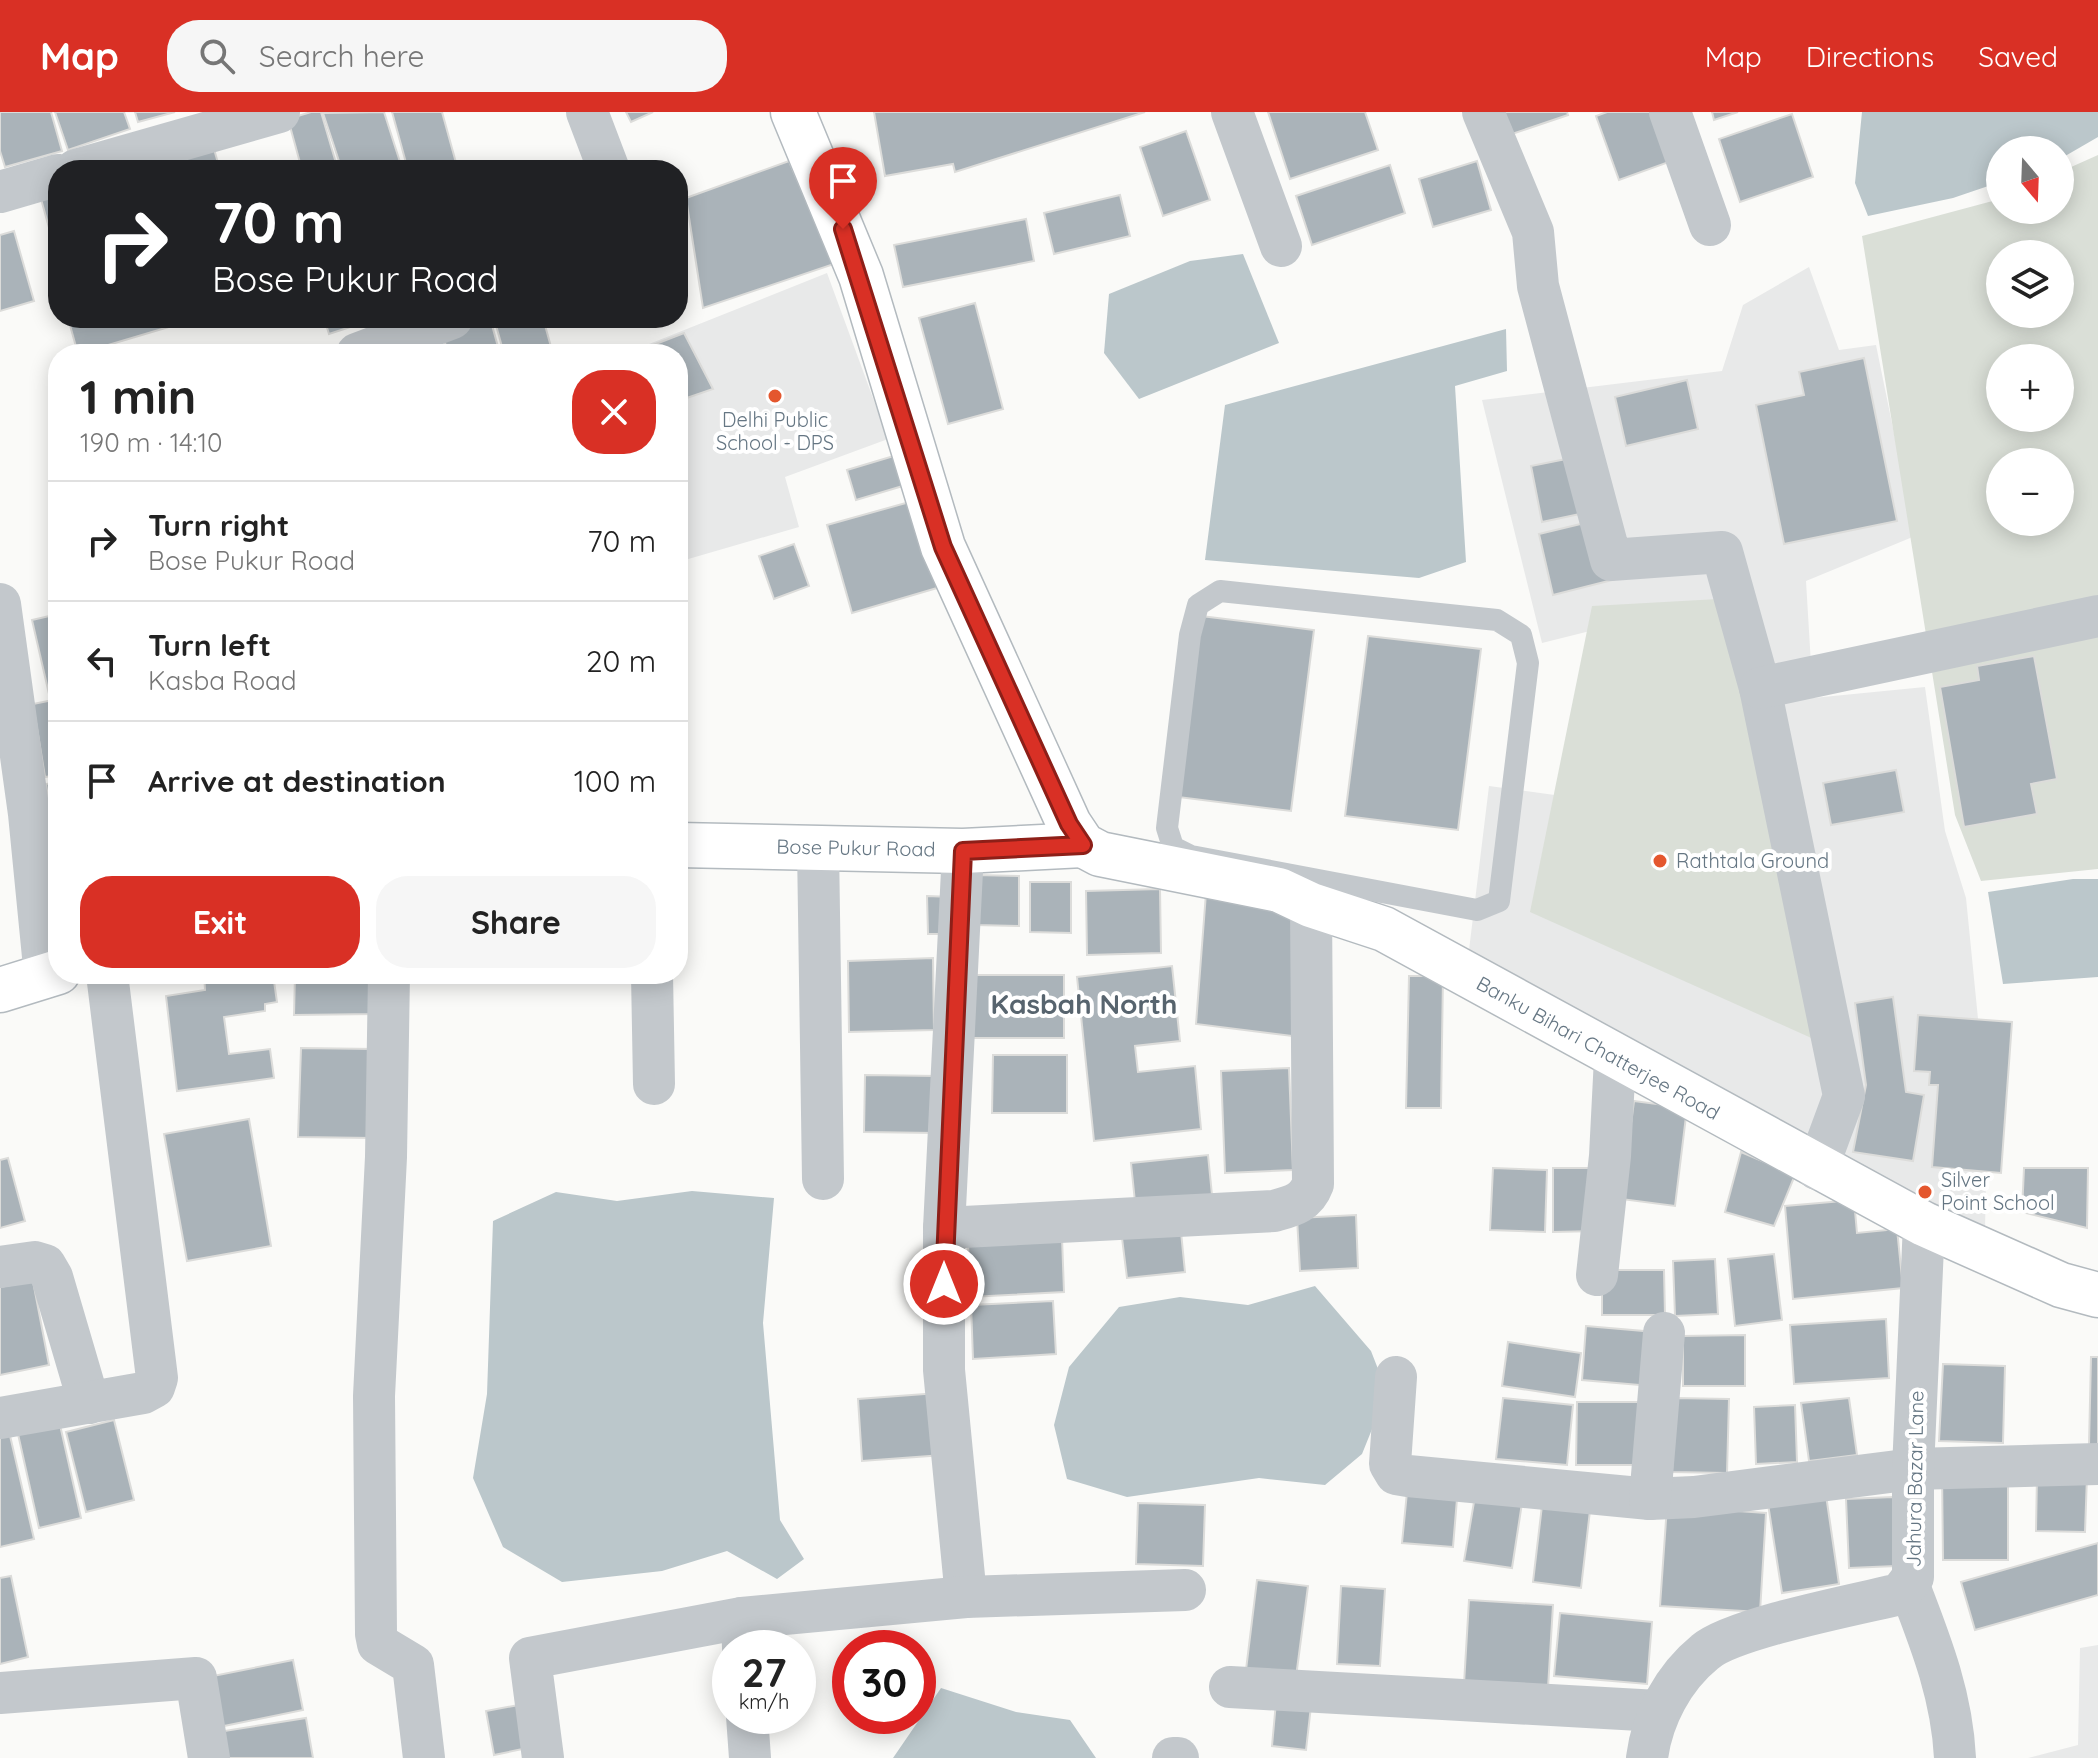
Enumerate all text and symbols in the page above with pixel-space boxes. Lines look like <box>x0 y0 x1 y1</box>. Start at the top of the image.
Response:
search box <box>167 20 727 92</box>
text: Map <box>40 32 119 80</box>
icon: search <box>195 34 239 78</box>
text: Search here <box>259 37 424 75</box>
text: Map <box>1705 39 1762 74</box>
text: Directions <box>1806 39 1934 74</box>
text: Saved <box>1978 39 2058 74</box>
north arrow <box>1986 136 2074 224</box>
map controls <box>1986 136 2074 536</box>
pin <box>809 147 877 229</box>
icon: arrive <box>821 159 865 203</box>
text: 70 m <box>212 187 344 257</box>
icon: right <box>80 192 184 296</box>
button: layers <box>1986 240 2074 328</box>
text: Bose Pukur Road <box>212 256 499 301</box>
button: + <box>1986 344 2074 432</box>
text: 1 min <box>80 366 196 426</box>
button: close <box>572 370 656 454</box>
marker: Delhi Public School - DPS <box>766 387 784 405</box>
place label: Delhi Public School - DPS <box>716 407 834 455</box>
text: 190 m · 14:10 <box>80 426 223 459</box>
button: − <box>1986 448 2074 536</box>
text: Turn right <box>148 506 289 544</box>
icon: right <box>80 519 124 563</box>
text: 70 m <box>587 522 656 560</box>
text: Bose Pukur Road <box>148 544 355 577</box>
text: Turn left <box>148 626 271 664</box>
icon: left <box>80 639 124 683</box>
text: 20 m <box>586 642 656 680</box>
text: Kasba Road <box>148 664 297 697</box>
icon: arrive <box>80 759 124 803</box>
text: Arrive at destination <box>148 762 446 800</box>
text: 100 m <box>574 762 656 800</box>
street label: Bose Pukur Road <box>776 834 936 861</box>
place label: Rathtala Ground <box>1676 848 1829 873</box>
marker: Rathtala Ground <box>1651 852 1669 870</box>
button: Exit <box>80 876 360 968</box>
button: Share <box>376 876 656 968</box>
street label: Banku Bihari Chatterjee Road <box>1472 970 1724 1125</box>
district label: Kasbah North <box>991 986 1177 1021</box>
place label: Silver Point School <box>1941 1167 2055 1215</box>
marker: Silver Point School <box>1916 1183 1934 1201</box>
position arrow <box>902 1242 986 1326</box>
street label: Jahura Bazar Lane <box>1900 1390 1929 1568</box>
speed limit sign: 30 <box>832 1630 936 1734</box>
text: 27 <box>742 1647 786 1697</box>
text: km/h <box>739 1689 789 1714</box>

